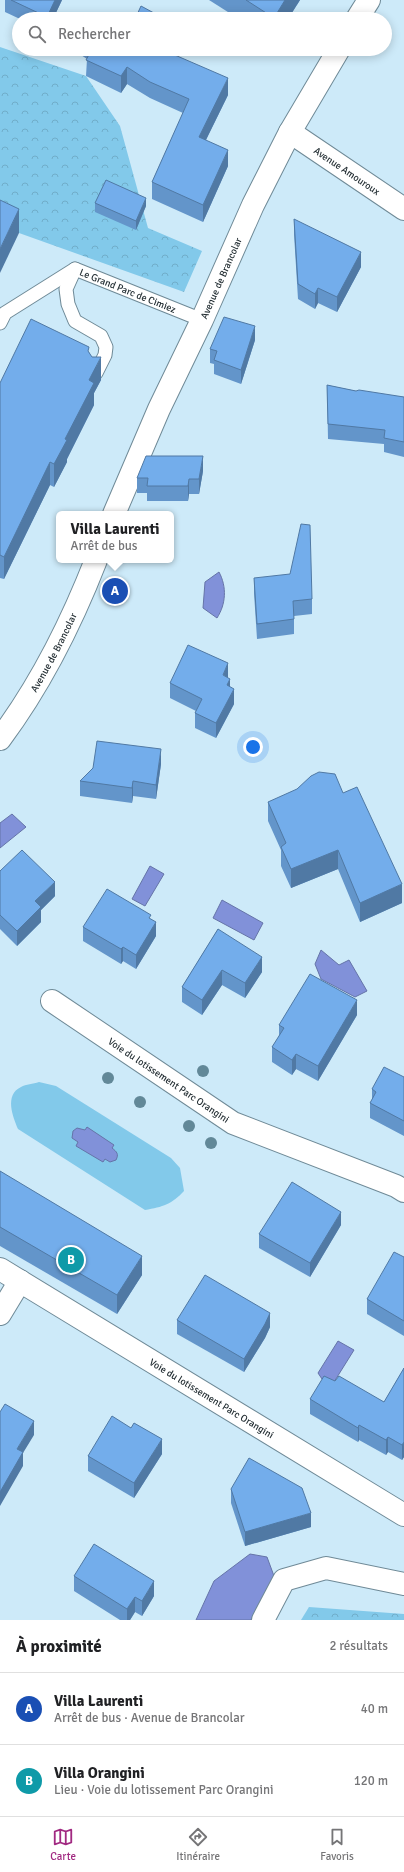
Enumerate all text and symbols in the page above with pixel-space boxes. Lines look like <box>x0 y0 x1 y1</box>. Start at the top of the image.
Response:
search box <box>12 12 392 56</box>
icon: search <box>26 23 48 45</box>
text: Rechercher <box>58 25 131 43</box>
street label: Avenue Amouroux <box>311 145 382 198</box>
street label: Avenue de Brancolar <box>198 236 245 321</box>
street label: Le Grand Parc de Cimiez <box>78 267 178 316</box>
popup <box>56 511 174 563</box>
text: Villa Laurenti <box>70 520 160 538</box>
text: Arrêt de bus <box>70 538 138 554</box>
pin: A <box>102 576 128 606</box>
street label: Avenue de Brancolar <box>28 611 80 694</box>
your location <box>243 737 263 757</box>
street label: Voie du lotissement Parc Orangini <box>106 1036 231 1126</box>
pin: B <box>58 1245 84 1275</box>
street label: Voie du lotissement Parc Orangini <box>147 1356 276 1441</box>
text: À proximité <box>16 1636 102 1657</box>
text: 2 résultats <box>329 1638 388 1654</box>
text: Villa Laurenti <box>54 1692 143 1710</box>
text: A <box>25 1701 33 1717</box>
text: 40 m <box>361 1701 388 1717</box>
text: Arrêt de bus · Avenue de Brancolar <box>54 1710 245 1726</box>
text: Villa Orangini <box>54 1764 145 1782</box>
text: B <box>25 1773 33 1789</box>
text: 120 m <box>354 1773 388 1789</box>
text: Lieu · Voie du lotissement Parc Orangini <box>54 1782 274 1798</box>
tab: Carte <box>50 1826 76 1863</box>
tab: Itinéraire <box>176 1826 220 1863</box>
tab: Favoris <box>320 1826 354 1863</box>

